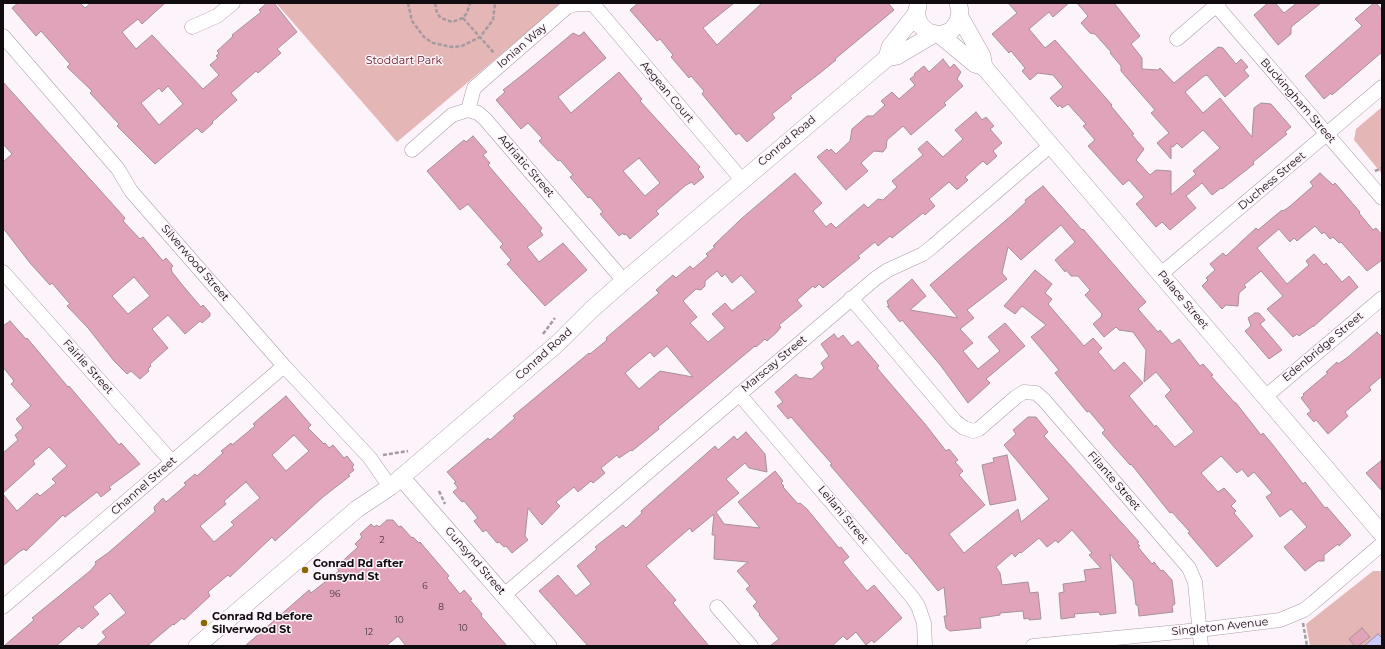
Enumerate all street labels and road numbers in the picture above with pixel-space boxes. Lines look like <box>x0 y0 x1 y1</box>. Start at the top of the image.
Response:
street label: Ionian Way <box>495 21 549 71</box>
street label: Buckingham Street <box>1258 56 1338 146</box>
street label: Aegean Court <box>637 59 697 125</box>
street label: Conrad Road <box>755 113 819 169</box>
street label: Adriatic Street <box>495 132 557 200</box>
street label: Duchess Street <box>1236 149 1308 213</box>
street label: Silverwood Street <box>158 222 232 304</box>
street label: Palace Street <box>1155 268 1211 332</box>
street label: Edenbridge Street <box>1280 309 1366 385</box>
street label: Conrad Road <box>513 325 575 383</box>
street label: Marscay Street <box>739 333 809 395</box>
street label: Fairlie Street <box>60 337 116 397</box>
street label: Filante Street <box>1085 449 1143 513</box>
street label: Channel Street <box>109 454 179 518</box>
street label: Leilani Street <box>815 483 871 547</box>
street label: Gunsynd Street <box>442 524 508 598</box>
street label: Singleton Avenue <box>1171 615 1269 639</box>

